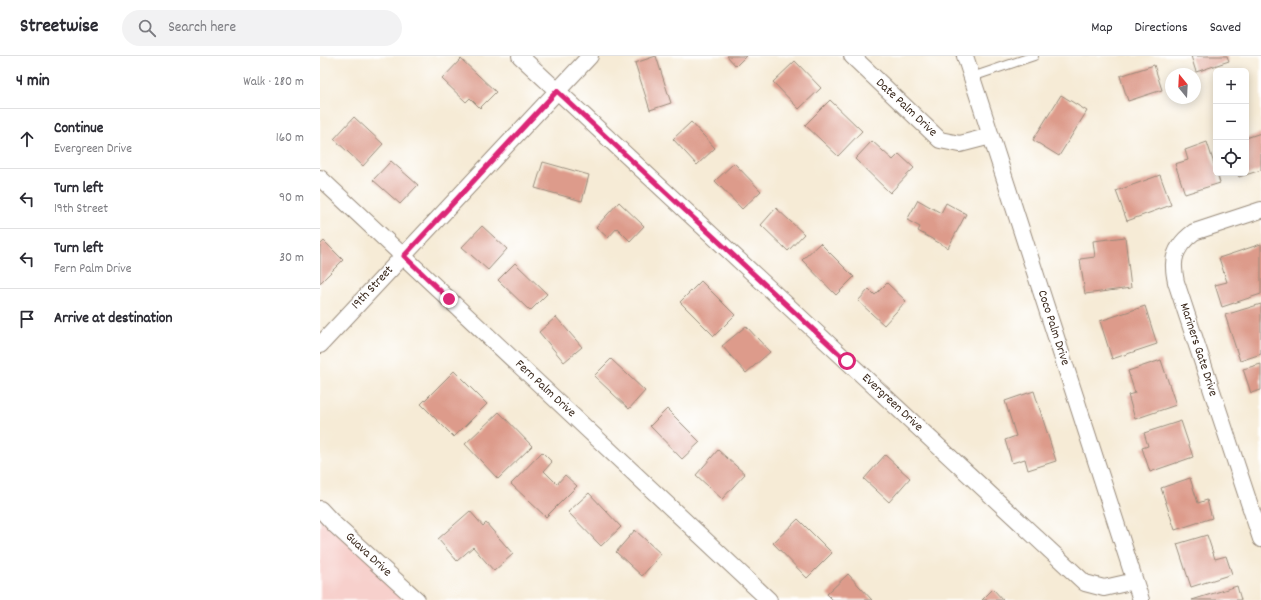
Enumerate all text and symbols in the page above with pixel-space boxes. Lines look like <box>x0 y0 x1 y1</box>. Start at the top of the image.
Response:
search box <box>122 10 402 46</box>
text: Streetwise <box>20 14 98 41</box>
icon: search <box>136 17 158 39</box>
text: Search here <box>168 17 236 39</box>
text: Map <box>1091 18 1113 38</box>
text: Directions <box>1135 18 1188 38</box>
text: Saved <box>1210 18 1241 38</box>
north arrow <box>1165 68 1201 104</box>
map controls <box>1213 68 1249 176</box>
button: + <box>1213 68 1249 104</box>
text: 4 min <box>16 70 50 94</box>
text: Walk · 280 m <box>243 73 304 92</box>
street label: Date Palm Drive <box>871 74 941 142</box>
button: − <box>1213 104 1249 140</box>
text: Continue <box>54 118 103 140</box>
icon: ahead <box>16 128 38 150</box>
text: 160 m <box>276 129 304 148</box>
text: Evergreen Drive <box>54 140 132 159</box>
button: locate <box>1213 140 1249 176</box>
text: Turn left <box>54 178 103 200</box>
icon: left <box>16 188 38 210</box>
text: 90 m <box>279 189 304 208</box>
text: 19th Street <box>54 200 108 219</box>
text: Turn left <box>54 238 103 260</box>
icon: left <box>16 248 38 270</box>
text: 30 m <box>279 249 304 268</box>
text: Fern Palm Drive <box>54 260 131 279</box>
street label: 19th Street <box>348 262 399 314</box>
street label: Coco Palm Drive <box>1032 288 1074 368</box>
route end <box>440 290 458 308</box>
street label: Mariners Gate Drive <box>1174 301 1222 399</box>
icon: arrive <box>16 308 38 330</box>
text: Arrive at destination <box>54 308 172 330</box>
route start <box>838 352 856 370</box>
street label: Fern Palm Drive <box>510 356 580 423</box>
street label: Evergreen Drive <box>857 370 927 437</box>
street label: Guava Drive <box>340 528 396 582</box>

